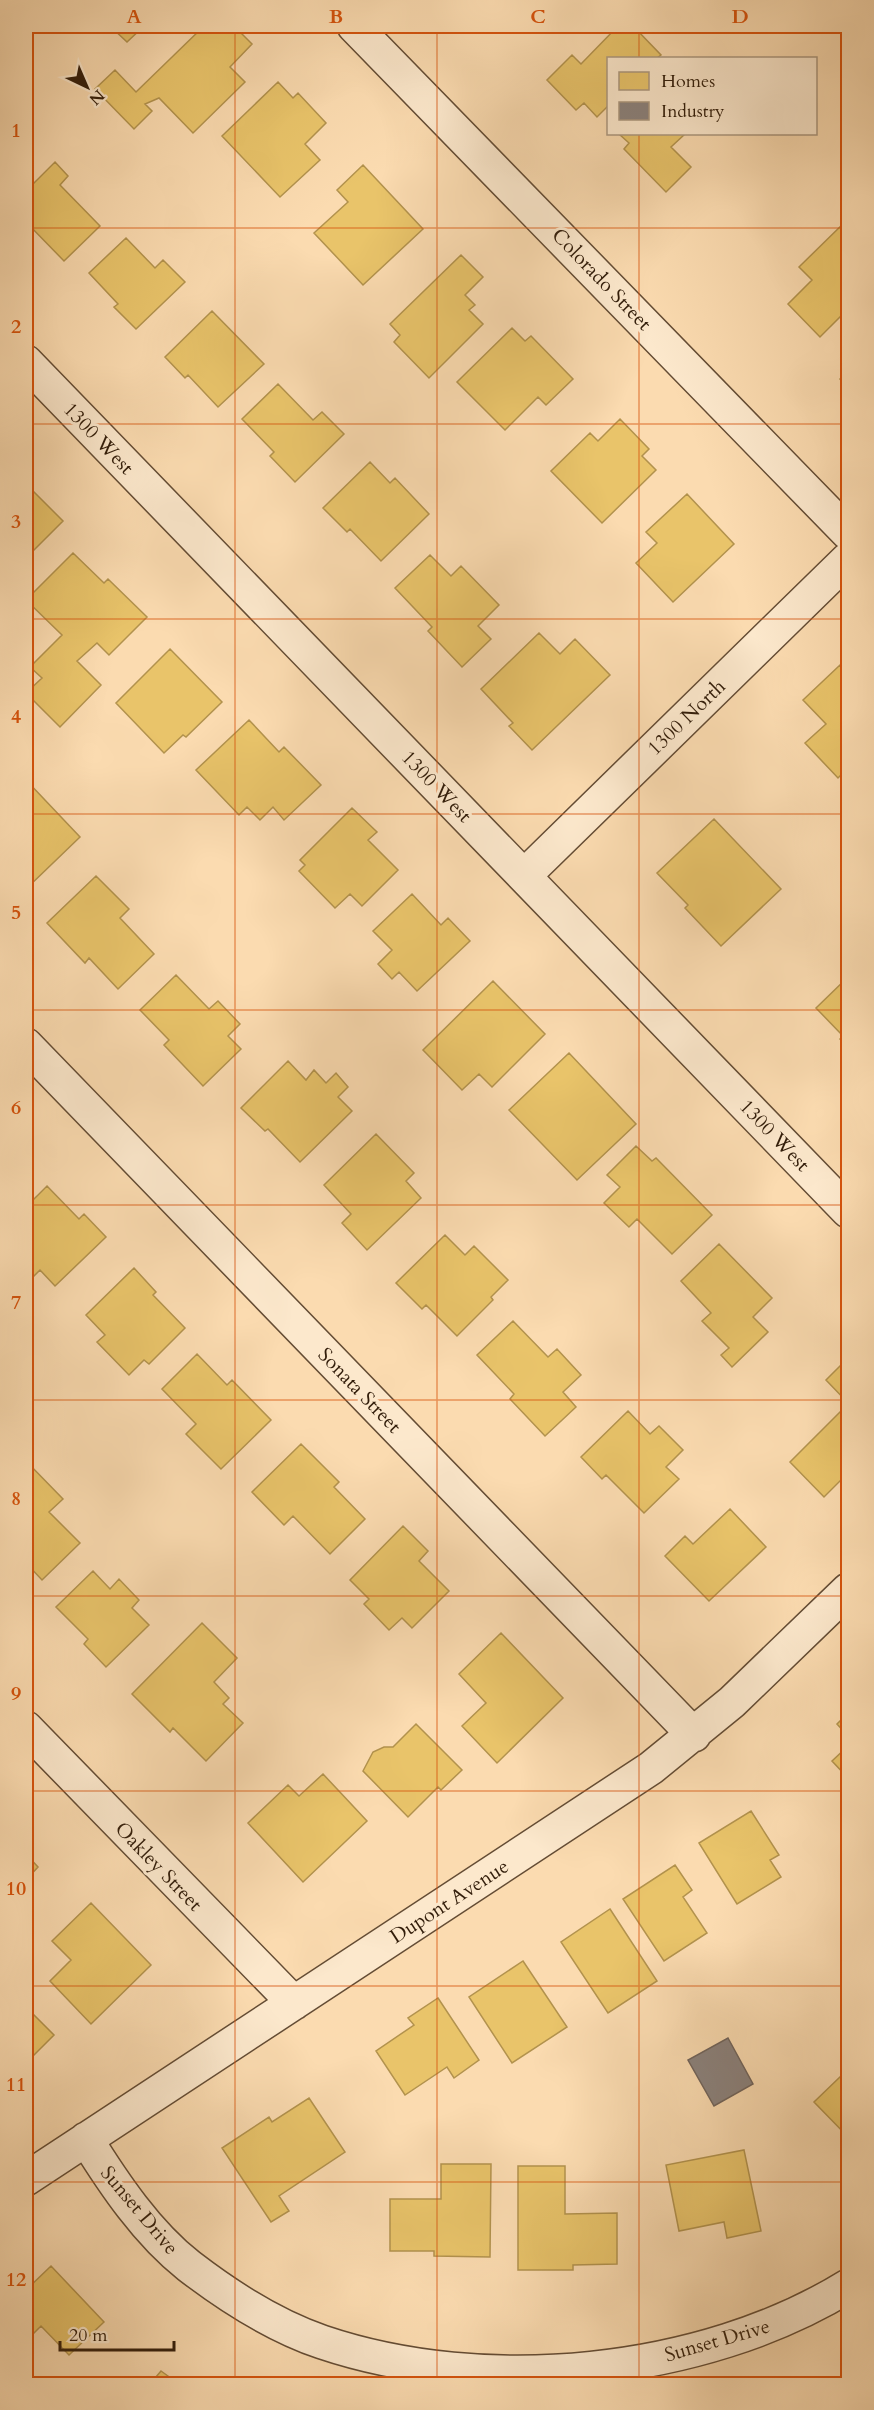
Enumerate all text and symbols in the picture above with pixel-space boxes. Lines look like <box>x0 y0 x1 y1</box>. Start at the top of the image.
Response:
text: A <box>126 3 142 30</box>
text: B <box>329 3 343 30</box>
text: C <box>530 3 546 30</box>
text: D <box>731 3 749 30</box>
north arrow <box>57 57 117 117</box>
legend <box>607 57 817 135</box>
text: Homes <box>661 69 715 94</box>
text: N <box>84 84 109 110</box>
text: Industry <box>661 99 725 124</box>
text: 1 <box>11 117 21 144</box>
street label: Colorado Street <box>546 222 658 337</box>
text: 2 <box>11 313 21 340</box>
street label: 1300 West <box>57 396 140 481</box>
text: 3 <box>11 508 21 535</box>
street label: 1300 North <box>641 673 731 761</box>
text: 4 <box>11 703 21 730</box>
street label: 1300 West <box>395 744 478 829</box>
text: 5 <box>11 899 21 926</box>
street label: 1300 West <box>733 1093 816 1178</box>
text: 6 <box>11 1094 21 1121</box>
text: 7 <box>11 1289 21 1316</box>
street label: Sonata Street <box>312 1342 408 1440</box>
text: 8 <box>11 1485 21 1512</box>
text: 9 <box>11 1680 21 1707</box>
street label: Oakley Street <box>109 1816 209 1918</box>
street label: Dupont Avenue <box>385 1853 514 1950</box>
text: 10 <box>6 1875 26 1902</box>
text: 11 <box>6 2071 26 2098</box>
street label: Sunset Drive <box>94 2160 185 2260</box>
text: 12 <box>6 2266 26 2293</box>
street label: Sunset Drive <box>661 2313 773 2368</box>
scale bar <box>60 2314 174 2352</box>
text: 20 m <box>69 2323 108 2348</box>

